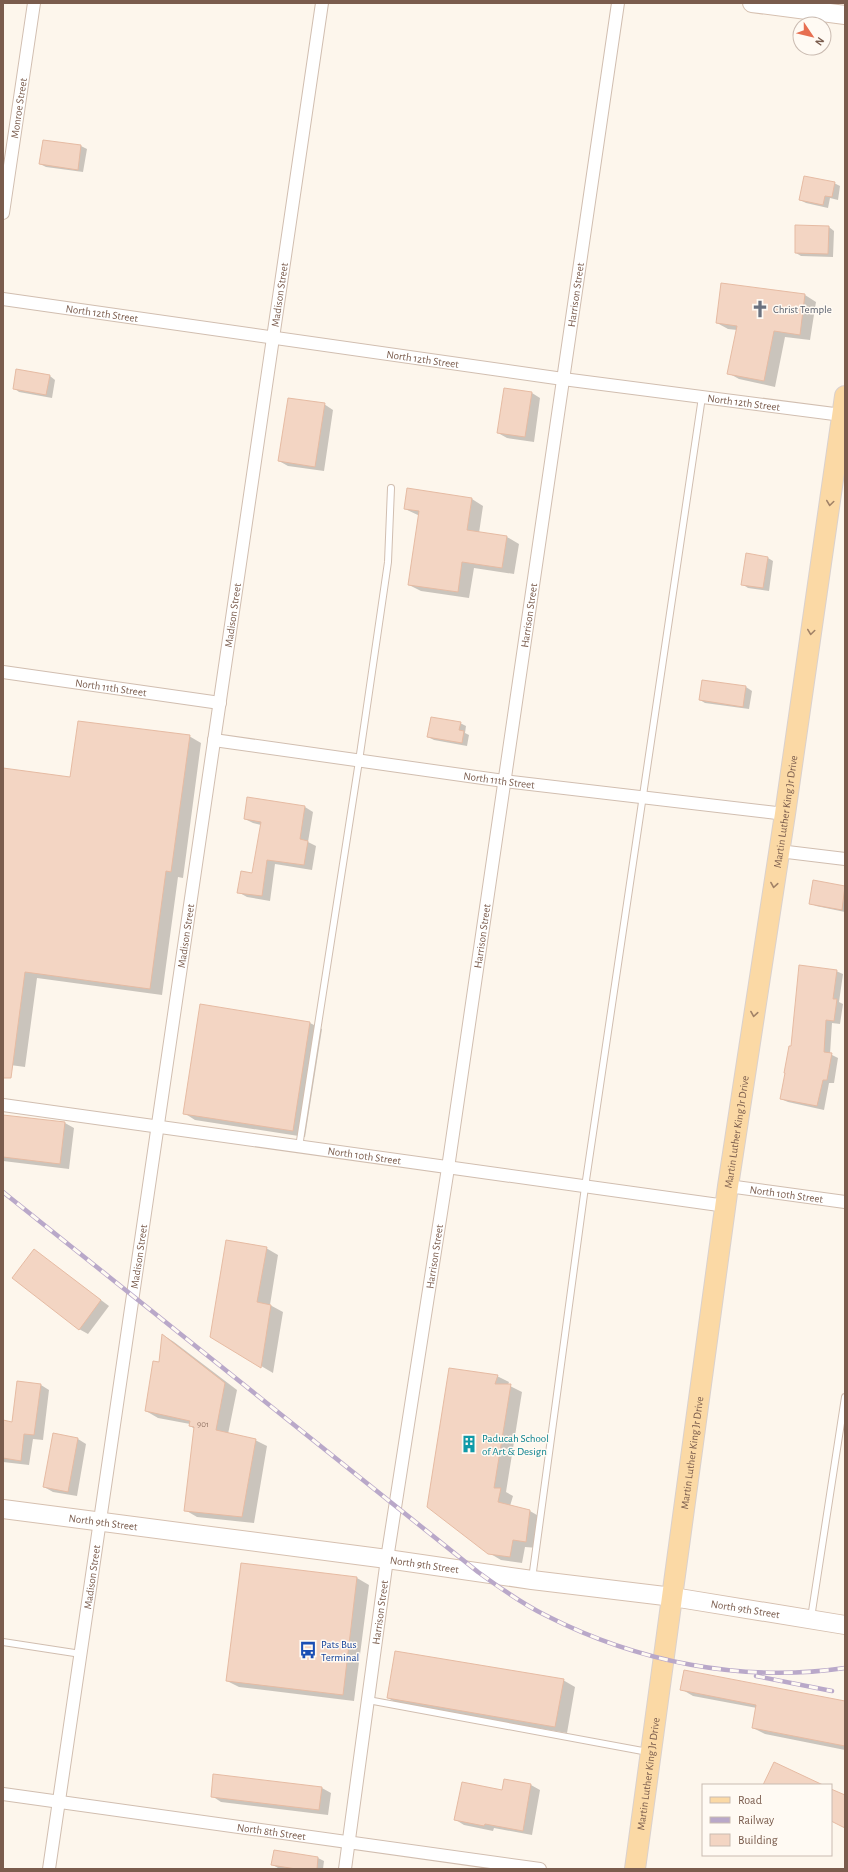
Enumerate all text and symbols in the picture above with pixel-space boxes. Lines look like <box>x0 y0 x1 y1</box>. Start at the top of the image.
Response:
north arrow <box>792 16 832 56</box>
text: N <box>813 35 826 48</box>
street label: Monroe Street <box>9 77 29 139</box>
street label: Madison Street <box>270 261 290 328</box>
street label: Harrison Street <box>566 261 586 328</box>
church icon: Christ Temple <box>750 299 770 319</box>
street label: North 12th Street <box>65 303 139 324</box>
place label: Christ Temple <box>773 304 832 315</box>
street label: North 12th Street <box>386 349 460 370</box>
street label: North 12th Street <box>707 393 781 413</box>
one-way arrow <box>826 500 835 507</box>
street label: Madison Street <box>223 582 243 648</box>
street label: Harrison Street <box>519 582 539 648</box>
one-way arrow <box>807 629 816 635</box>
street label: North 11th Street <box>74 677 148 699</box>
street label: Martin Luther King Jr Drive <box>772 755 799 869</box>
street label: North 11th Street <box>463 770 536 791</box>
one-way arrow <box>770 882 778 888</box>
street label: Madison Street <box>176 903 196 969</box>
street label: Harrison Street <box>472 903 493 969</box>
one-way arrow <box>750 1011 759 1017</box>
street label: Martin Luther King Jr Drive <box>723 1075 751 1189</box>
street label: North 10th Street <box>327 1145 402 1167</box>
street label: North 10th Street <box>749 1184 824 1205</box>
street label: Madison Street <box>129 1223 149 1289</box>
street label: Harrison Street <box>424 1223 445 1289</box>
street label: Martin Luther King Jr Drive <box>679 1396 705 1510</box>
house number: 901 <box>197 1420 209 1429</box>
place label: Paducah School of Art & Design <box>482 1433 549 1457</box>
building icon: Paducah School of Art & Design <box>459 1434 479 1454</box>
street label: North 9th Street <box>68 1513 139 1533</box>
street label: Madison Street <box>82 1544 102 1610</box>
street label: North 9th Street <box>389 1554 460 1575</box>
street label: Harrison Street <box>370 1579 390 1645</box>
street label: North 9th Street <box>710 1598 781 1620</box>
place label: Pats Bus Terminal <box>321 1639 359 1663</box>
bus stop icon: Pats Bus Terminal <box>298 1640 318 1660</box>
street label: Martin Luther King Jr Drive <box>635 1717 662 1831</box>
legend <box>702 1784 832 1856</box>
text: Road <box>738 1794 762 1806</box>
text: Railway <box>738 1814 774 1827</box>
street label: North 8th Street <box>236 1822 307 1842</box>
text: Building <box>738 1834 778 1846</box>

